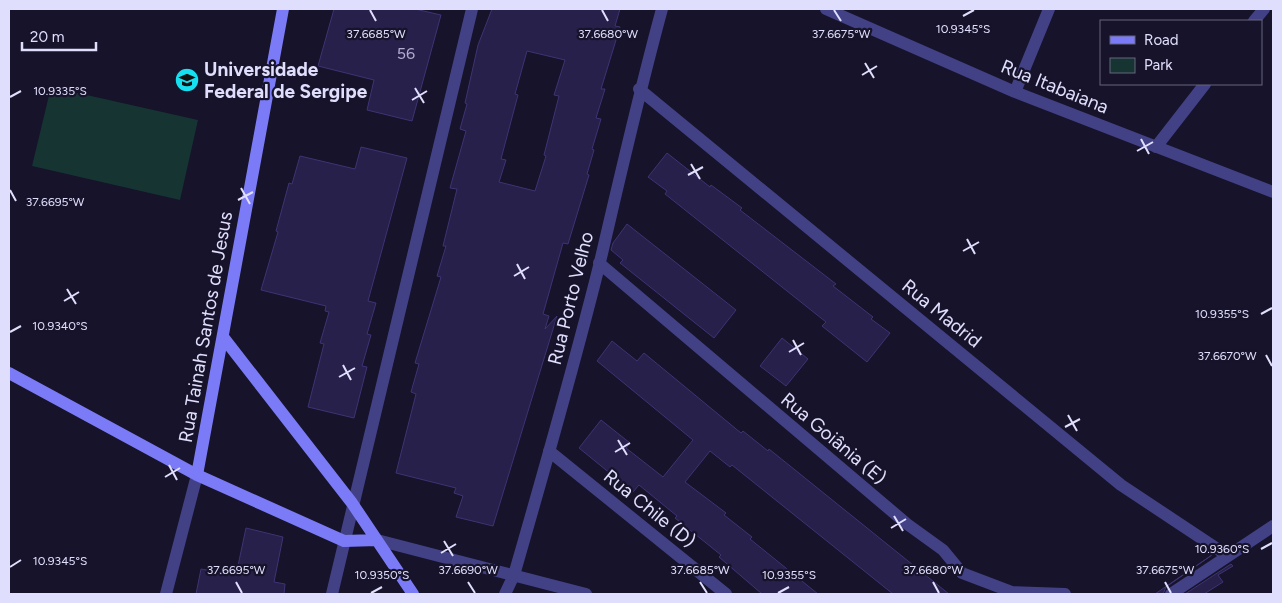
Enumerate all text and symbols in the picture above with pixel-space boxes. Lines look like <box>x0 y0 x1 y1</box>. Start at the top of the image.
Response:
scale bar <box>22 20 96 52</box>
legend <box>1100 20 1262 85</box>
text: 10.9345°S <box>936 22 990 36</box>
text: 37.6685°W <box>346 27 406 41</box>
text: 37.6680°W <box>578 27 639 41</box>
text: 37.6675°W <box>812 27 871 41</box>
text: 20 m <box>30 28 64 46</box>
text: Road <box>1144 31 1179 49</box>
house number: 56 <box>397 44 415 63</box>
street label: Rua Itabaiana <box>998 54 1112 118</box>
text: Park <box>1144 56 1173 74</box>
place label: Universidade Federal de Sergipe <box>204 58 368 103</box>
school or university icon: Universidade Federal de Sergipe <box>174 67 200 93</box>
text: 10.9335°S <box>33 84 87 98</box>
text: 37.6695°W <box>26 195 85 209</box>
street label: Rua Tainah Santos de Jesus <box>174 210 237 444</box>
street label: Rua Porto Velho <box>543 229 598 367</box>
street label: Rua Madrid <box>897 274 986 352</box>
text: 10.9355°S <box>1195 307 1249 321</box>
text: 10.9340°S <box>32 319 88 333</box>
text: 37.6670°W <box>1197 349 1257 363</box>
street label: Rua Goiânia (E) <box>776 388 891 489</box>
street label: Rua Chile (D) <box>599 464 700 552</box>
text: 10.9360°S <box>1195 542 1249 556</box>
text: 10.9345°S <box>33 554 87 568</box>
text: 37.6695°W <box>207 563 266 577</box>
text: 37.6690°W <box>438 563 498 577</box>
text: 37.6685°W <box>670 563 730 577</box>
text: 37.6680°W <box>903 563 964 577</box>
text: 37.6675°W <box>1136 563 1195 577</box>
text: 10.9350°S <box>355 568 409 582</box>
text: 10.9355°S <box>762 568 816 582</box>

